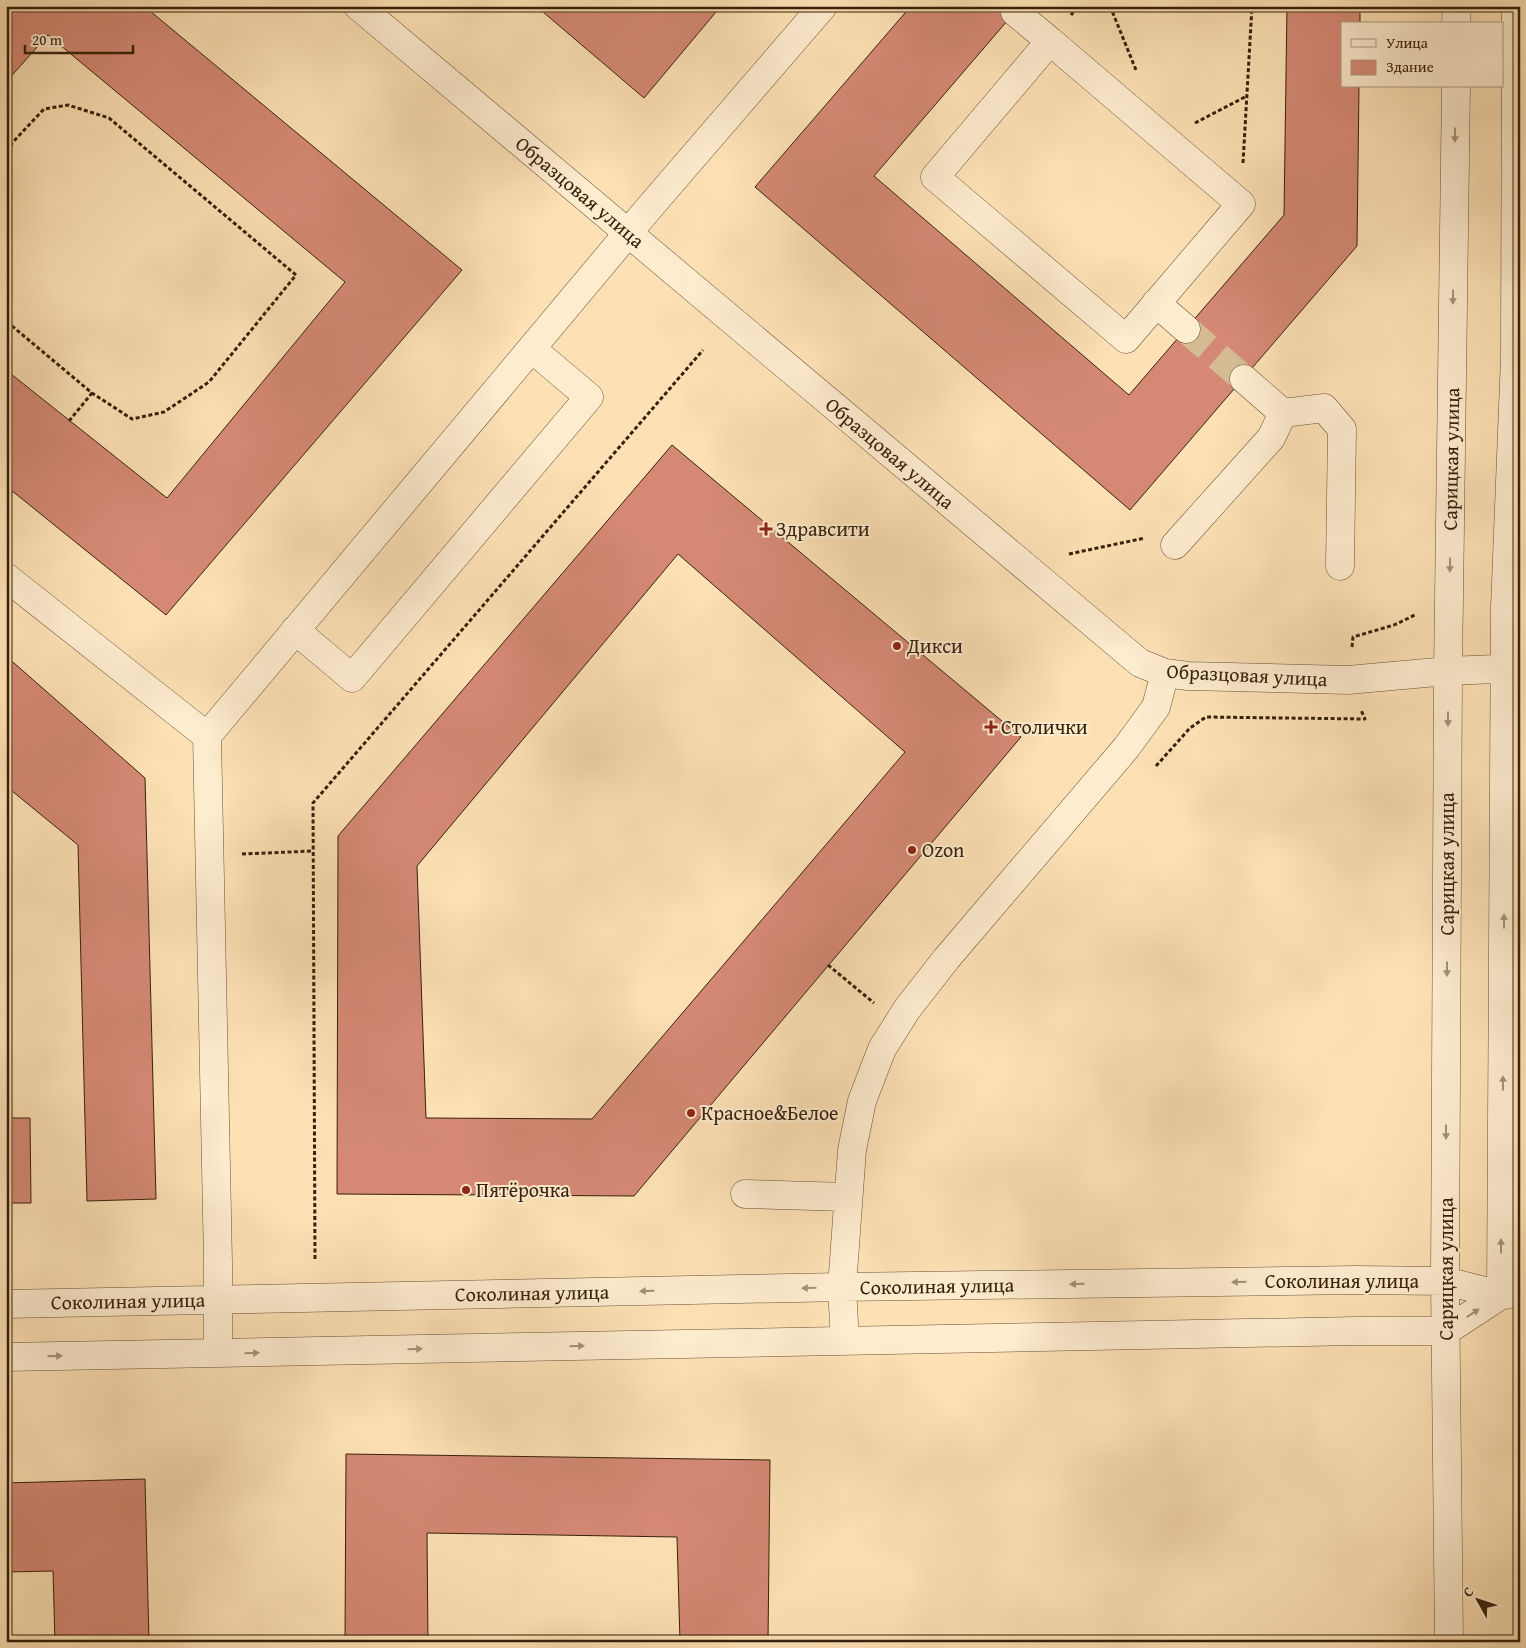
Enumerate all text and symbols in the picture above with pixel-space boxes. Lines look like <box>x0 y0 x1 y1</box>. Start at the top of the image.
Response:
scale bar <box>25 22 132 54</box>
legend <box>1341 22 1504 88</box>
text: 20 m <box>32 29 63 50</box>
text: Улица <box>1386 32 1429 53</box>
text: Здание <box>1386 56 1434 77</box>
one-way arrow <box>1451 127 1459 143</box>
street label: Образцовая улица <box>509 129 652 255</box>
one-way arrow <box>1449 290 1457 306</box>
street label: Сарицкая улица <box>1435 387 1466 531</box>
street label: Образцовая улица <box>819 390 962 516</box>
place label: Здравсити <box>776 514 870 543</box>
marker: Здравсити <box>760 523 772 535</box>
one-way arrow <box>1446 557 1454 573</box>
place label: Дикси <box>906 631 963 660</box>
marker: Дикси <box>891 640 903 652</box>
street label: Образцовая улица <box>1166 656 1329 693</box>
place label: Столички <box>1001 712 1088 741</box>
one-way arrow <box>1444 712 1452 728</box>
marker: Столички <box>985 721 997 733</box>
street label: Сарицкая улица <box>1432 792 1461 935</box>
place label: Ozon <box>922 835 964 864</box>
marker: Ozon <box>906 844 918 856</box>
one-way arrow <box>1500 913 1508 929</box>
one-way arrow <box>1443 962 1451 978</box>
one-way arrow <box>1499 1075 1507 1091</box>
place label: Красное&Белое <box>701 1098 839 1127</box>
marker: Красное&Белое <box>685 1107 697 1119</box>
one-way arrow <box>1442 1124 1450 1140</box>
place label: Пятёрочка <box>476 1175 570 1204</box>
marker: Пятёрочка <box>460 1184 472 1196</box>
street label: Сарицкая улица <box>1431 1197 1460 1340</box>
one-way arrow <box>1498 1238 1506 1254</box>
street label: Соколиная улица <box>1265 1266 1420 1295</box>
street label: Соколиная улица <box>860 1270 1015 1301</box>
street label: Соколиная улица <box>455 1277 610 1308</box>
one-way arrow <box>1231 1278 1247 1286</box>
one-way arrow <box>1068 1280 1084 1288</box>
one-way arrow <box>801 1284 817 1292</box>
street label: Соколиная улица <box>51 1285 206 1316</box>
one-way arrow <box>638 1287 654 1295</box>
one-way arrow <box>1467 1308 1480 1317</box>
one-way arrow <box>570 1342 586 1350</box>
one-way arrow <box>407 1345 423 1353</box>
one-way arrow <box>245 1348 261 1356</box>
one-way arrow <box>47 1352 63 1360</box>
north arrow <box>1454 1576 1504 1626</box>
text: С <box>1458 1582 1478 1601</box>

